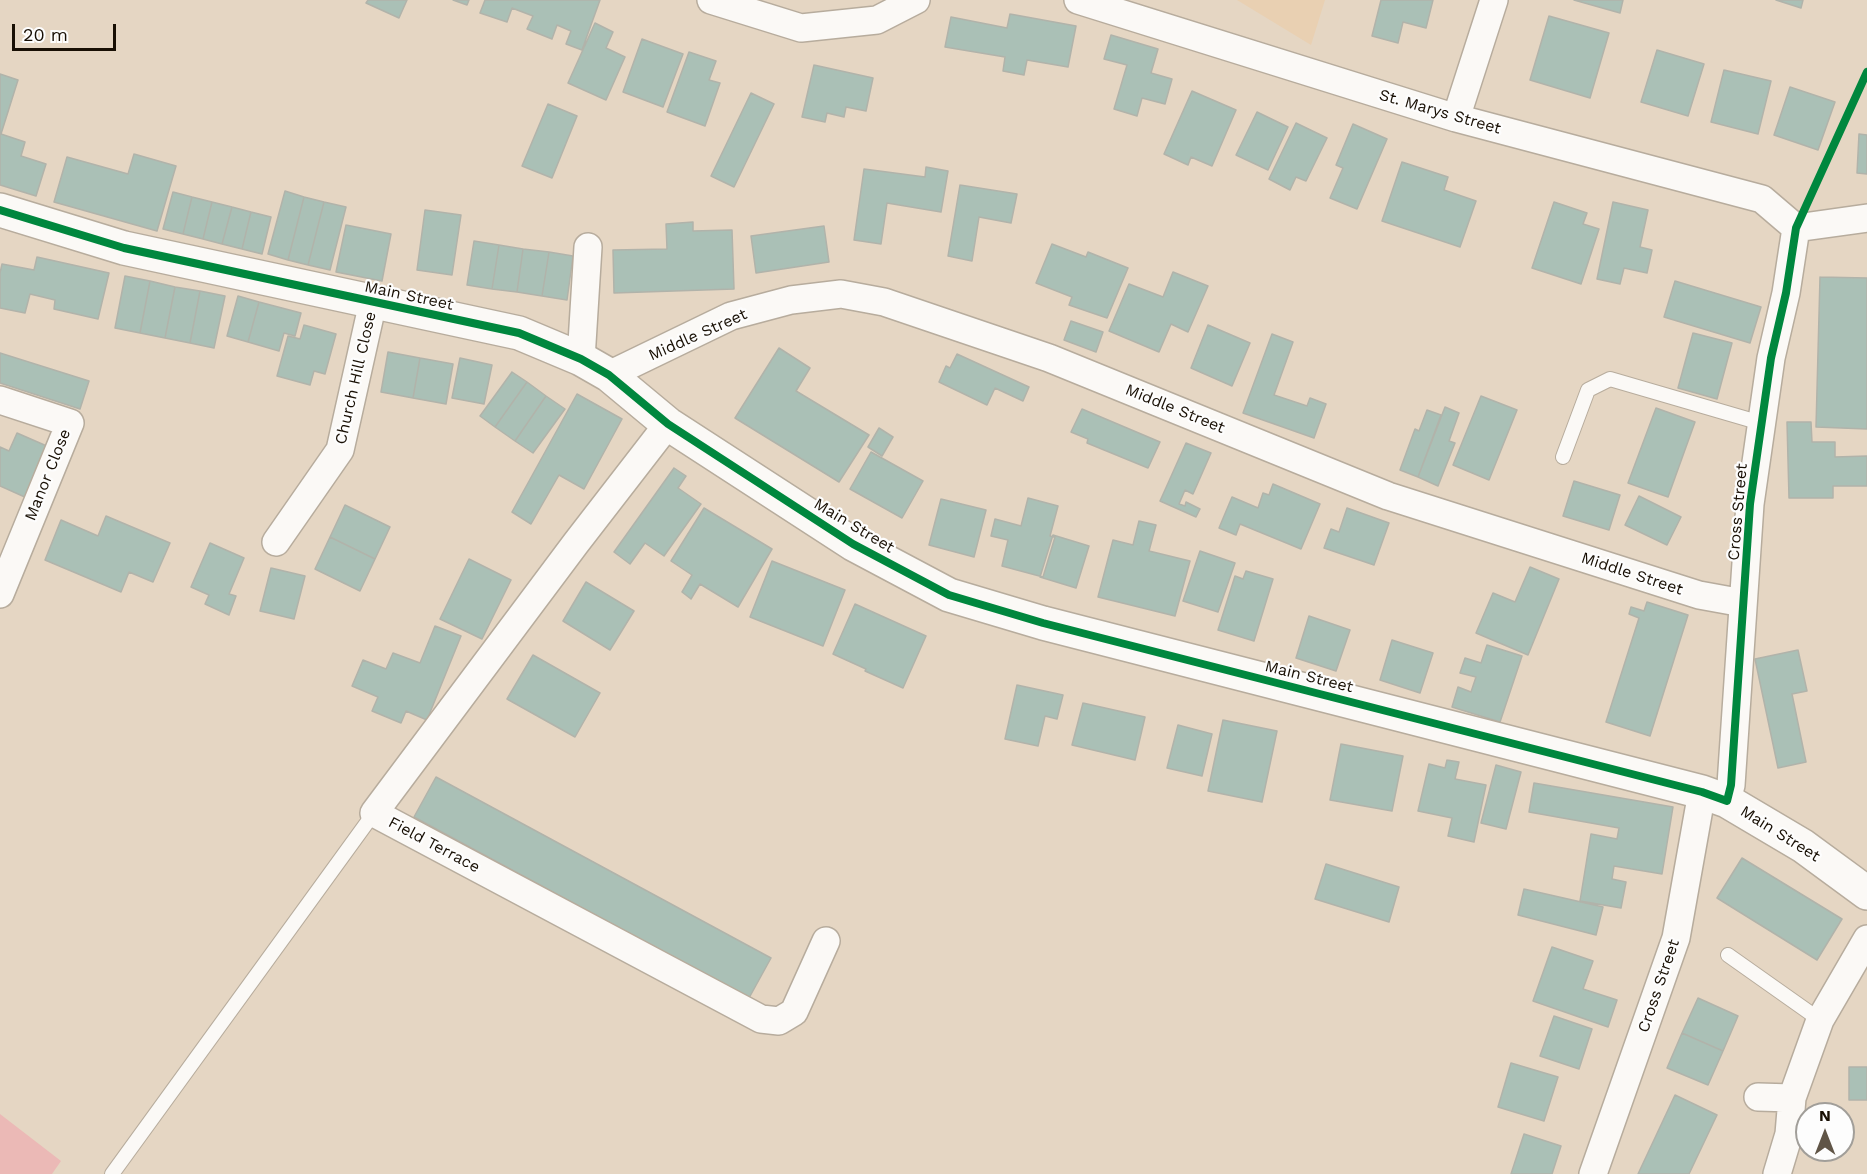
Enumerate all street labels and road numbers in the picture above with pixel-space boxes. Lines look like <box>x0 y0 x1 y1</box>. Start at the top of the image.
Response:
street label: St. Marys Street <box>1377 85 1503 139</box>
street label: Main Street <box>363 277 455 315</box>
street label: Middle Street <box>646 305 750 365</box>
street label: Church Hill Close <box>331 310 381 446</box>
street label: Middle Street <box>1122 380 1228 438</box>
street label: Manor Close <box>21 426 75 524</box>
street label: Cross Street <box>1724 463 1752 561</box>
street label: Main Street <box>810 494 898 558</box>
street label: Middle Street <box>1579 549 1685 599</box>
street label: Main Street <box>1263 657 1355 697</box>
street label: Main Street <box>1737 802 1823 866</box>
street label: Field Terrace <box>385 813 483 877</box>
street label: Cross Street <box>1634 937 1684 1035</box>

